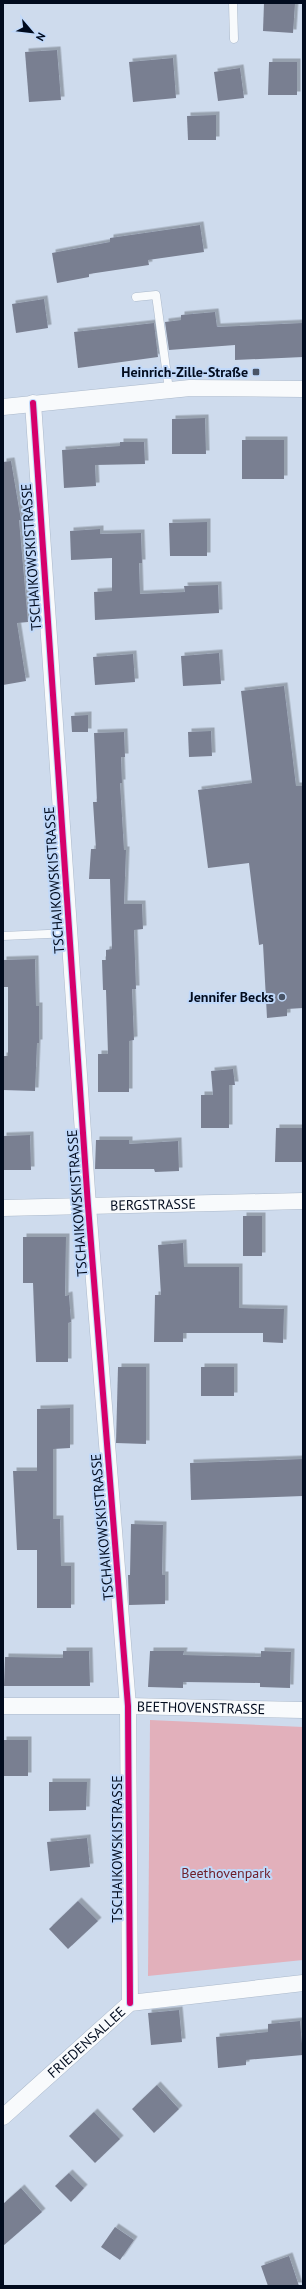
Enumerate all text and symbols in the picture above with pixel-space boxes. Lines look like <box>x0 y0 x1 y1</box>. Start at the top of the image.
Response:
north arrow <box>12 12 52 52</box>
text: N <box>33 30 49 43</box>
place label: Heinrich-Zille-Straße <box>121 363 248 381</box>
marker: Heinrich-Zille-Straße <box>251 367 261 377</box>
street label: TSCHAIKOWSKISTRASSE <box>17 483 45 631</box>
street label: TSCHAIKOWSKISTRASSE <box>40 806 68 954</box>
place label: Jennifer Becks <box>188 988 274 1006</box>
marker: Jennifer Becks <box>277 992 287 1002</box>
street label: TSCHAIKOWSKISTRASSE <box>63 1129 91 1277</box>
street label: BERGSTRASSE <box>110 1195 196 1214</box>
street label: TSCHAIKOWSKISTRASSE <box>87 1453 117 1601</box>
street label: BEETHOVENSTRASSE <box>137 1697 265 1718</box>
street label: TSCHAIKOWSKISTRASSE <box>108 1775 126 1923</box>
park label: Beethovenpark <box>181 1864 271 1882</box>
street label: FRIEDENSALLEE <box>44 2003 129 2082</box>

